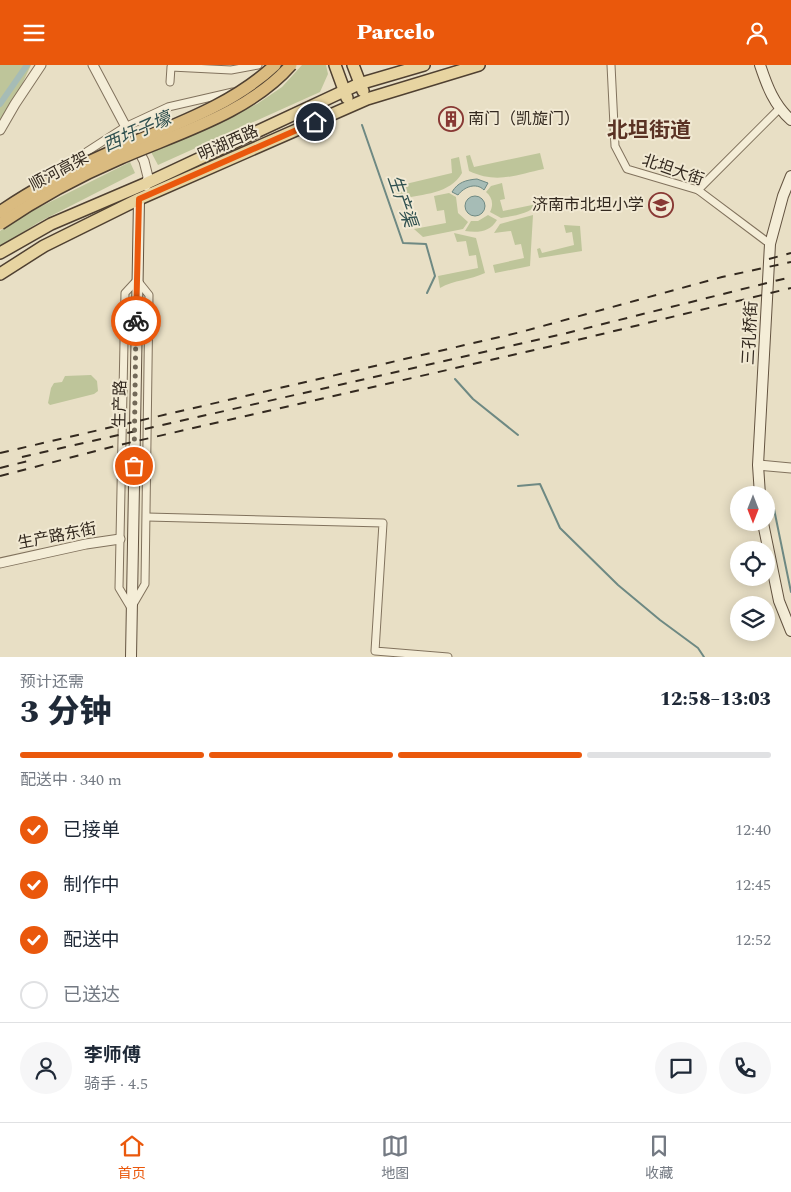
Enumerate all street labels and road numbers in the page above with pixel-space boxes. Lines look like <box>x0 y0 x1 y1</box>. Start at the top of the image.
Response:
street label: 明湖西路 <box>194 119 262 167</box>
street label: 顺河高架 <box>25 145 93 197</box>
street label: 北坦大街 <box>639 148 707 192</box>
street label: 三孔桥街 <box>736 300 764 366</box>
street label: 生产路 <box>108 380 132 428</box>
street label: 生产路东街 <box>15 517 99 555</box>

